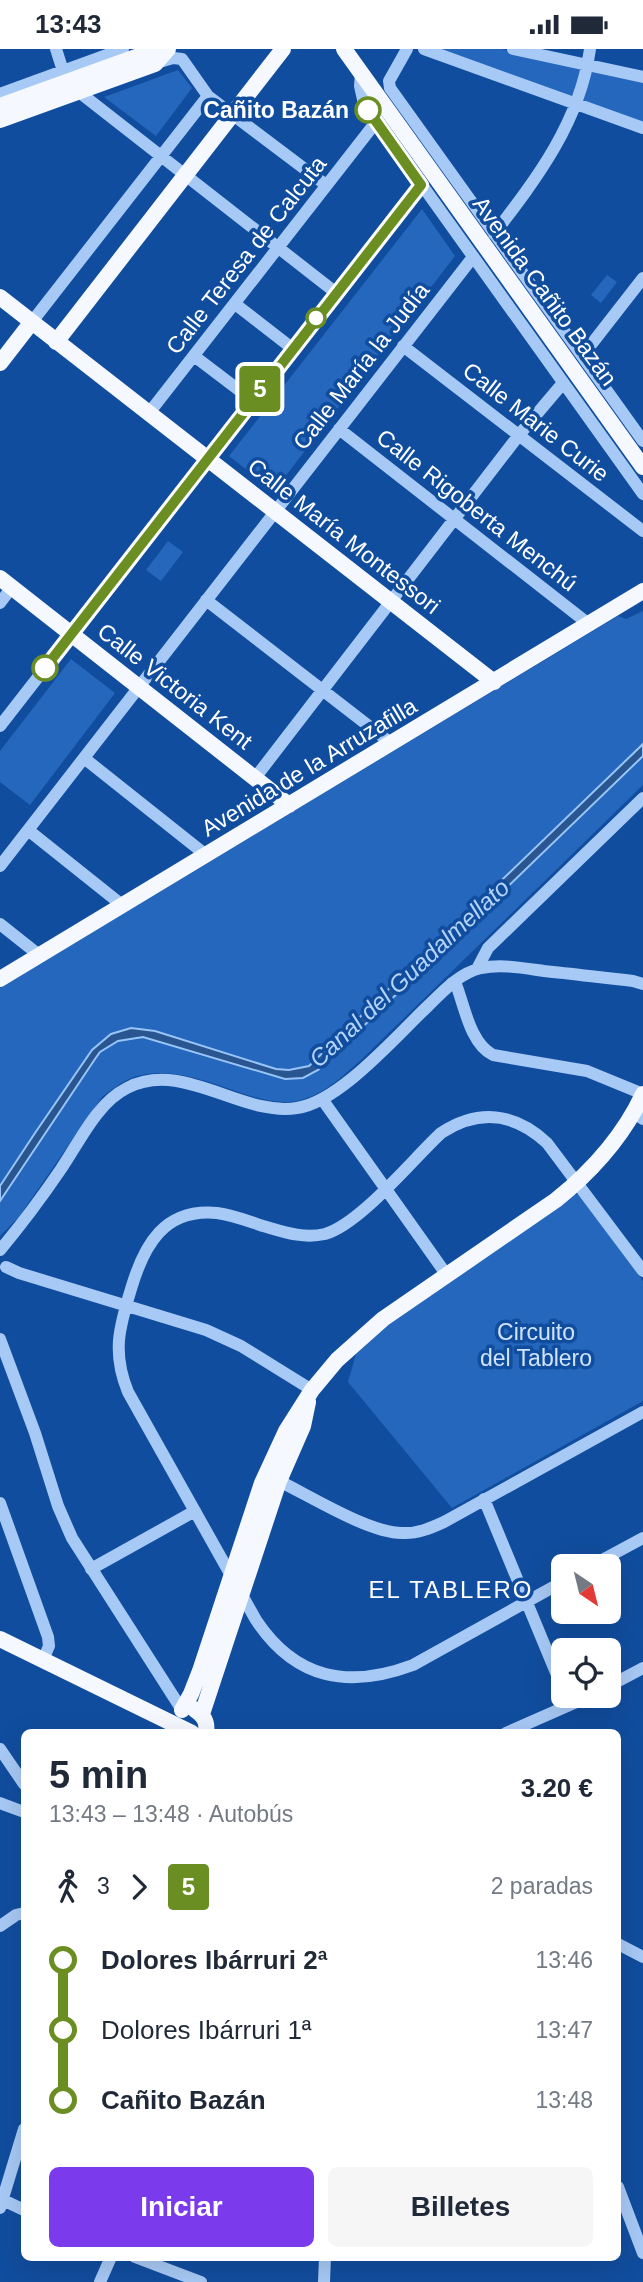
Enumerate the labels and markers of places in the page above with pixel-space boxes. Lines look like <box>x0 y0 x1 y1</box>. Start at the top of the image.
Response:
place label: Cañito Bazán <box>203 97 349 123</box>
marker: Cañito Bazán <box>355 97 381 123</box>
unlabelled marker <box>306 308 326 328</box>
unlabelled marker <box>32 655 58 681</box>

